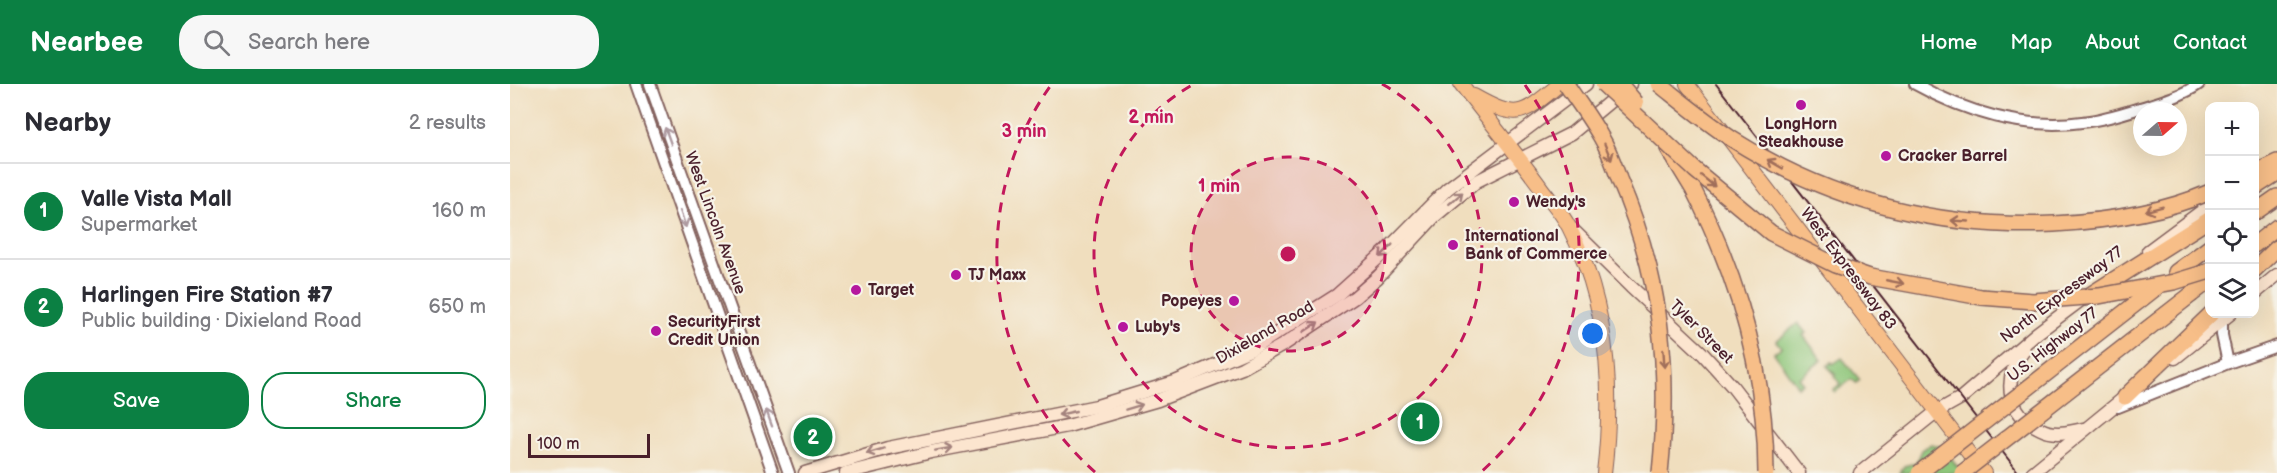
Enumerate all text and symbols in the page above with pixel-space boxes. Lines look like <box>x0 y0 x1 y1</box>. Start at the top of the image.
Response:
search box <box>179 15 599 69</box>
text: Nearbee <box>30 26 143 59</box>
icon: search <box>200 26 233 59</box>
text: Search here <box>248 29 370 56</box>
text: Home <box>1920 30 1977 55</box>
text: Map <box>2010 30 2052 55</box>
text: About <box>2085 30 2140 55</box>
text: Contact <box>2173 30 2247 55</box>
marker: LongHorn Steakhouse <box>1794 98 1808 112</box>
north arrow <box>2133 102 2187 156</box>
map controls <box>2205 102 2259 318</box>
button: + <box>2205 102 2259 156</box>
text: 2 min <box>1128 107 1174 128</box>
text: Nearby <box>24 108 111 139</box>
text: 2 results <box>409 111 486 135</box>
place label: LongHorn Steakhouse <box>1758 115 1844 152</box>
text: 3 min <box>1001 121 1047 142</box>
one-way arrow <box>662 127 673 145</box>
one-way arrow <box>1602 142 1614 160</box>
place label: Cracker Barrel <box>1898 147 2007 166</box>
street label: West Lincoln Avenue <box>680 149 750 297</box>
marker: Cracker Barrel <box>1879 149 1893 163</box>
button: − <box>2205 156 2259 210</box>
one-way arrow <box>1767 158 1784 170</box>
one-way arrow <box>1700 174 1716 187</box>
text: 1 min <box>1198 176 1240 197</box>
text: Valle Vista Mall <box>81 186 232 213</box>
one-way arrow <box>1448 191 1463 205</box>
place label: Wendy's <box>1526 193 1586 212</box>
marker: Wendy's <box>1507 195 1521 209</box>
text: 1 <box>39 199 48 223</box>
text: 160 m <box>432 199 486 223</box>
street label: West Expressway 83 <box>1796 204 1900 334</box>
one-way arrow <box>2144 204 2163 216</box>
one-way arrow <box>679 209 690 227</box>
button: locate <box>2205 210 2259 264</box>
text: Supermarket <box>81 213 197 237</box>
one-way arrow <box>1951 215 1971 226</box>
place label: International Bank of Commerce <box>1465 227 1607 264</box>
marker: International Bank of Commerce <box>1446 238 1460 252</box>
one-way arrow <box>1378 243 1393 258</box>
street label: North Expressway 77 <box>1997 243 2127 347</box>
centre of rings <box>1278 244 1298 264</box>
button: layers <box>2205 264 2259 318</box>
place label: TJ Maxx <box>968 266 1026 285</box>
marker: TJ Maxx <box>949 268 963 282</box>
one-way arrow <box>1885 277 1904 288</box>
place label: Target <box>868 281 915 300</box>
text: Harlingen Fire Station #7 <box>81 282 333 309</box>
marker: Target <box>849 283 863 297</box>
place label: Popeyes <box>1161 292 1222 311</box>
marker: Popeyes <box>1227 294 1241 308</box>
text: 2 <box>38 295 49 319</box>
text: 650 m <box>429 295 486 319</box>
street label: Tyler Street <box>1665 296 1737 368</box>
street label: Dixieland Road <box>1213 297 1317 369</box>
street label: U.S. Highway 77 <box>2004 304 2102 386</box>
text: Public building · Dixieland Road <box>81 309 362 333</box>
place label: SecurityFirst Credit Union <box>668 313 761 350</box>
place label: Luby's <box>1135 318 1181 337</box>
your location <box>1578 319 1607 348</box>
marker: Luby's <box>1116 320 1130 334</box>
one-way arrow <box>1302 321 1319 333</box>
marker: SecurityFirst Credit Union <box>649 324 663 338</box>
one-way arrow <box>1658 348 1669 368</box>
button: Save <box>24 372 249 429</box>
button: Share <box>261 372 486 429</box>
pin: 1 <box>1400 400 1440 444</box>
one-way arrow <box>1124 401 1143 412</box>
one-way arrow <box>1057 407 1076 419</box>
one-way arrow <box>763 409 774 428</box>
pin: 2 <box>794 414 832 460</box>
scale bar <box>528 431 650 458</box>
text: 100 m <box>537 435 580 454</box>
one-way arrow <box>933 443 953 454</box>
one-way arrow <box>866 446 885 457</box>

